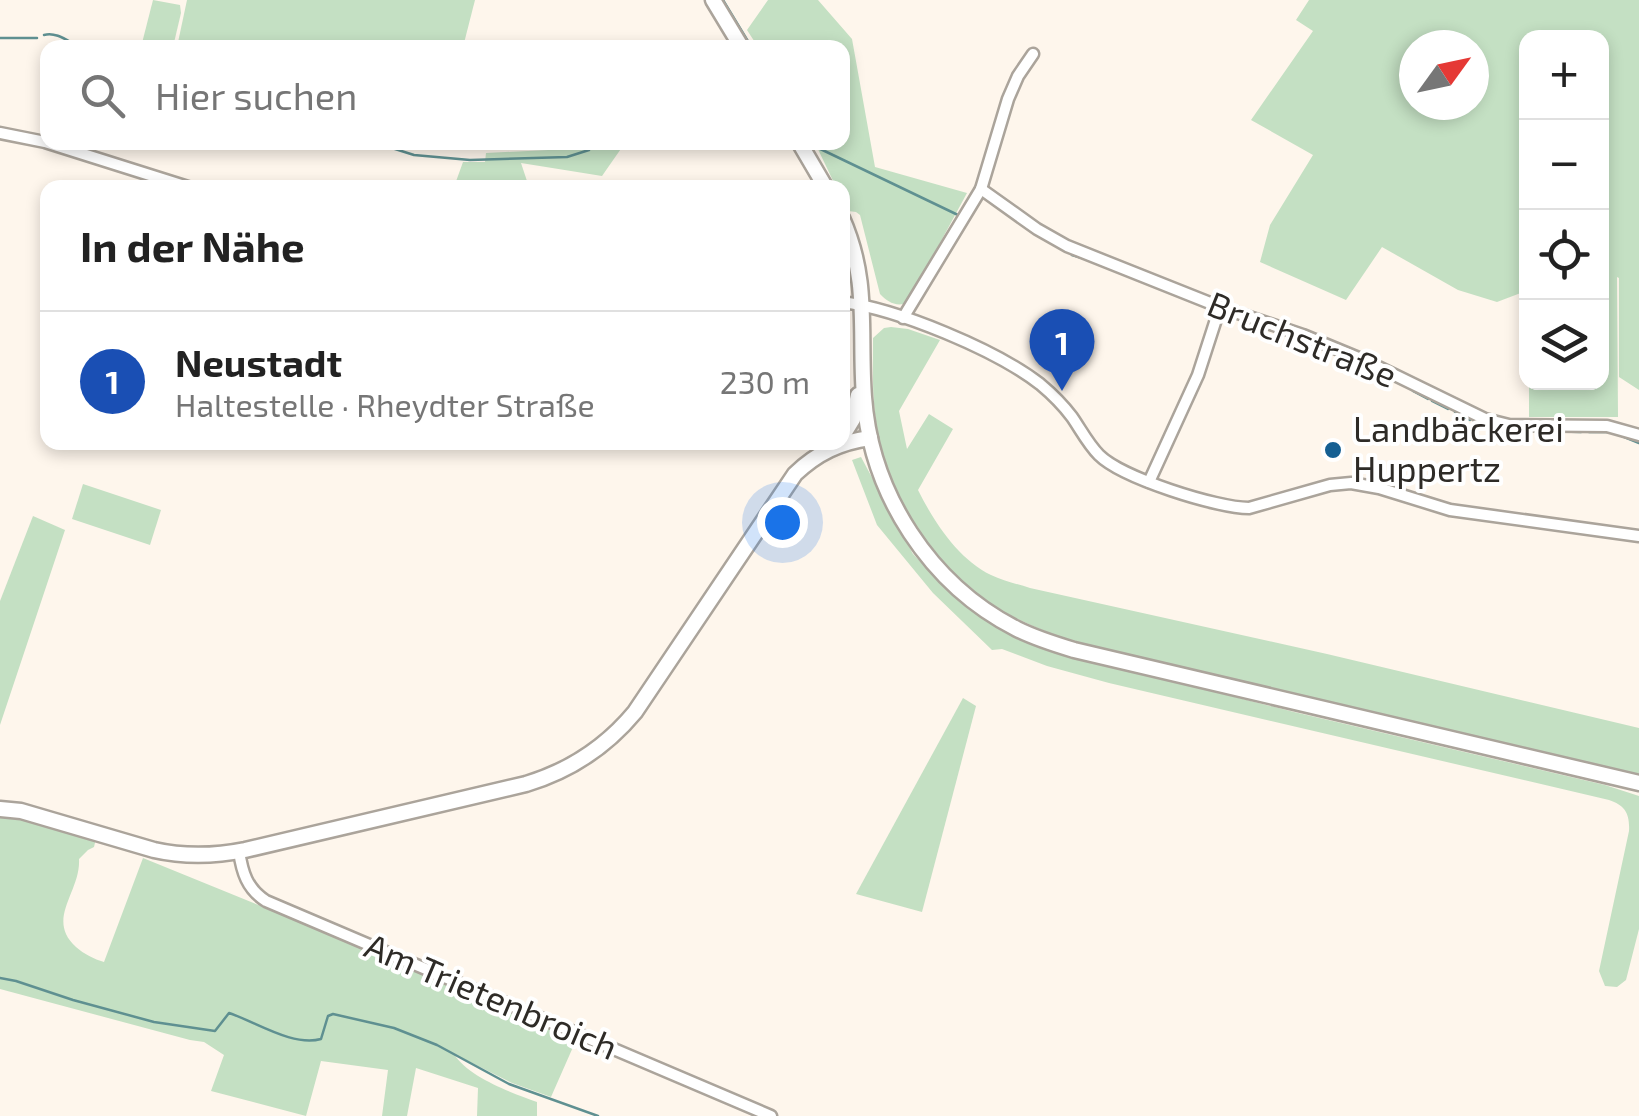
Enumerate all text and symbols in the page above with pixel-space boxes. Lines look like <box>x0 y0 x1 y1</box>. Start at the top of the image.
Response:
north arrow <box>1399 30 1489 120</box>
map controls <box>1519 30 1609 390</box>
button: + <box>1519 30 1609 120</box>
search box <box>40 40 850 150</box>
icon: search <box>75 68 130 123</box>
text: Hier suchen <box>155 72 357 118</box>
button: − <box>1519 120 1609 210</box>
button: locate <box>1519 210 1609 300</box>
text: In der Nähe <box>80 220 305 270</box>
street label: Bruchstraße <box>1202 281 1403 395</box>
button: layers <box>1519 300 1609 390</box>
pin: 1 <box>1030 308 1094 391</box>
text: Neustadt <box>175 339 342 385</box>
text: 1 <box>106 362 119 400</box>
text: 230 m <box>720 362 810 400</box>
text: Haltestelle · Rheydter Straße <box>175 385 595 423</box>
place label: Landbäckerei Huppertz <box>1353 407 1564 489</box>
marker: Landbäckerei Huppertz <box>1322 439 1344 461</box>
your location <box>757 497 808 548</box>
street label: Am Trietenbroich <box>359 923 624 1067</box>

